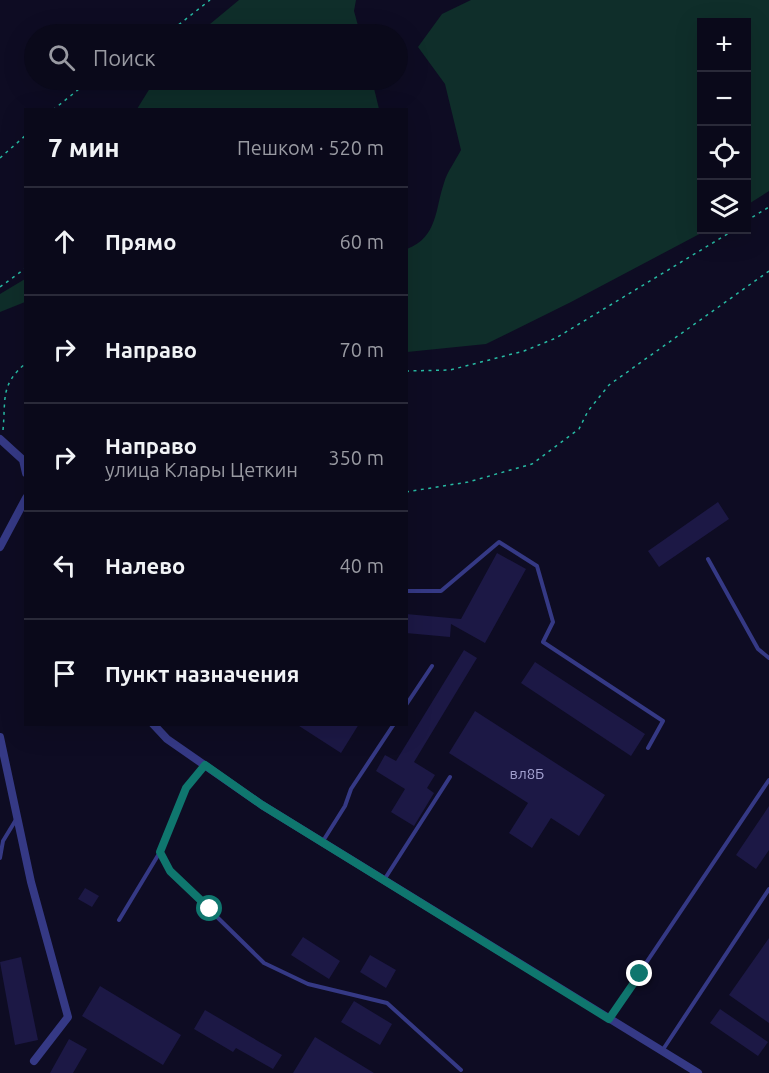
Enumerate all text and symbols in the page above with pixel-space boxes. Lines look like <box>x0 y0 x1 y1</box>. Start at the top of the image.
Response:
map controls <box>697 18 751 234</box>
button: + <box>697 18 751 72</box>
search box <box>24 24 408 90</box>
icon: search <box>45 41 78 74</box>
text: Поиск <box>93 45 156 70</box>
button: − <box>697 72 751 126</box>
button: locate <box>697 126 751 180</box>
text: 7 мин <box>48 133 120 162</box>
text: Пешком · 520 m <box>237 136 384 159</box>
button: layers <box>697 180 751 234</box>
icon: ahead <box>48 225 81 258</box>
text: Прямо <box>105 229 176 254</box>
text: 60 m <box>340 230 384 253</box>
icon: right <box>48 333 81 366</box>
text: Направо <box>105 337 197 362</box>
text: 70 m <box>340 338 384 361</box>
text: Направо <box>105 433 197 458</box>
icon: right <box>48 441 81 474</box>
text: 350 m <box>328 446 384 469</box>
text: улица Клары Цеткин <box>105 458 298 481</box>
icon: left <box>48 549 81 582</box>
text: Налево <box>105 553 185 578</box>
text: 40 m <box>340 554 384 577</box>
icon: arrive <box>48 657 81 690</box>
text: Пункт назначения <box>105 661 299 686</box>
house number: вл8Б <box>510 765 544 782</box>
route start <box>196 895 222 921</box>
route end <box>626 960 652 986</box>

